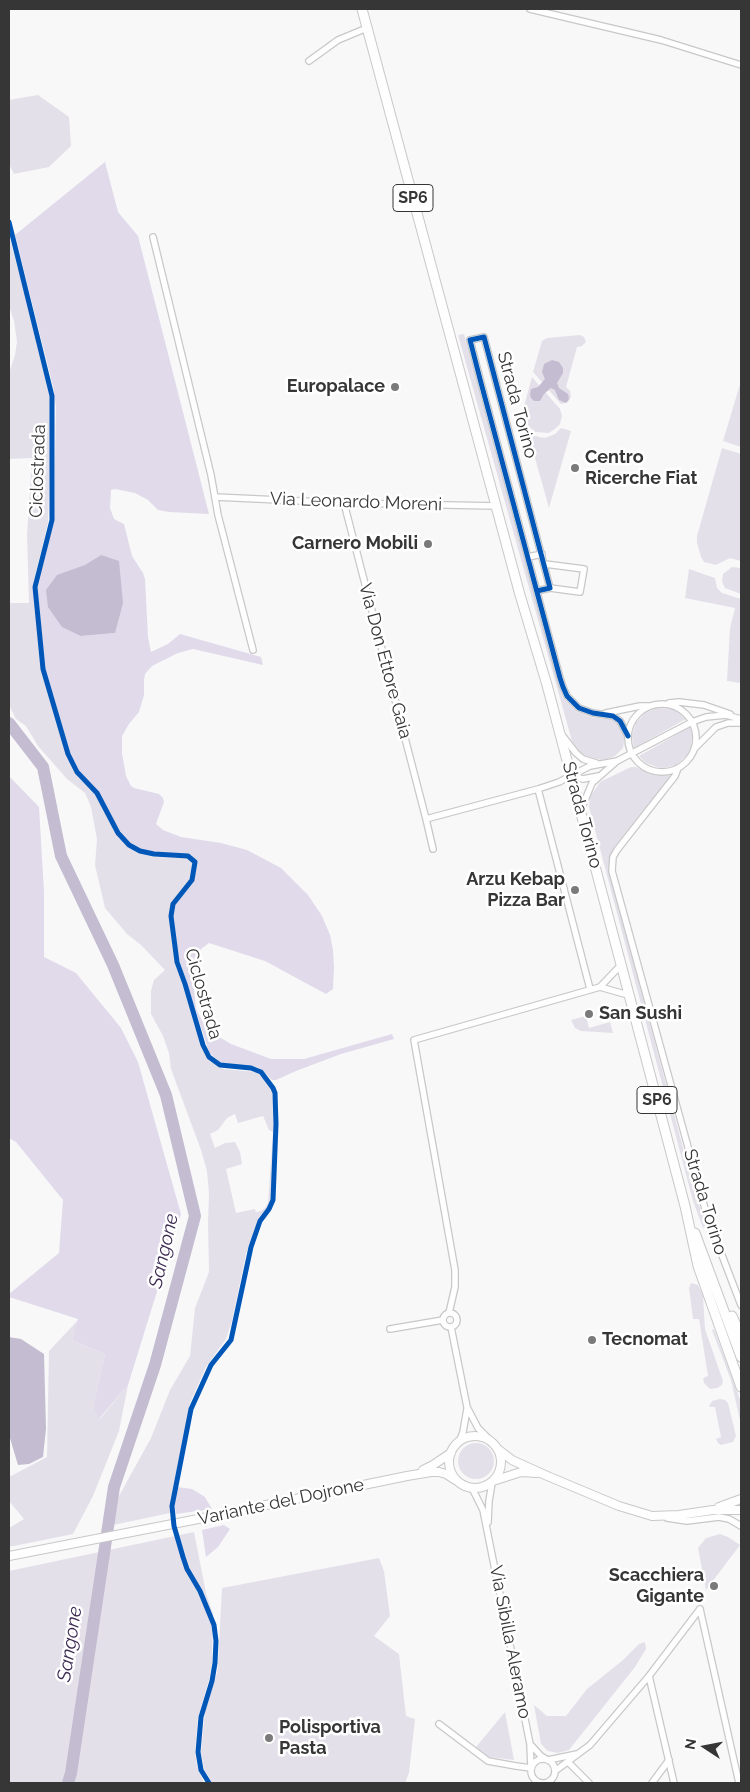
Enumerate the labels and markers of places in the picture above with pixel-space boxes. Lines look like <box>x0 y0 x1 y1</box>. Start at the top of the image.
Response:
place label: Europalace <box>287 376 385 398</box>
marker: Europalace <box>389 381 401 393</box>
place label: Centro Ricerche Fiat <box>585 447 697 489</box>
marker: Centro Ricerche Fiat <box>569 462 581 474</box>
place label: Carnero Mobili <box>292 533 418 555</box>
marker: Carnero Mobili <box>422 538 434 550</box>
place label: Arzu Kebap Pizza Bar <box>466 869 565 912</box>
marker: Arzu Kebap Pizza Bar <box>569 884 581 896</box>
place label: San Sushi <box>599 1003 682 1025</box>
marker: San Sushi <box>583 1008 595 1020</box>
place label: Tecnomat <box>602 1329 688 1351</box>
marker: Tecnomat <box>586 1334 598 1346</box>
place label: Scacchiera Gigante <box>609 1565 704 1608</box>
marker: Scacchiera Gigante <box>708 1580 720 1592</box>
place label: Polisportiva Pasta <box>279 1717 381 1760</box>
marker: Polisportiva Pasta <box>263 1732 275 1744</box>

